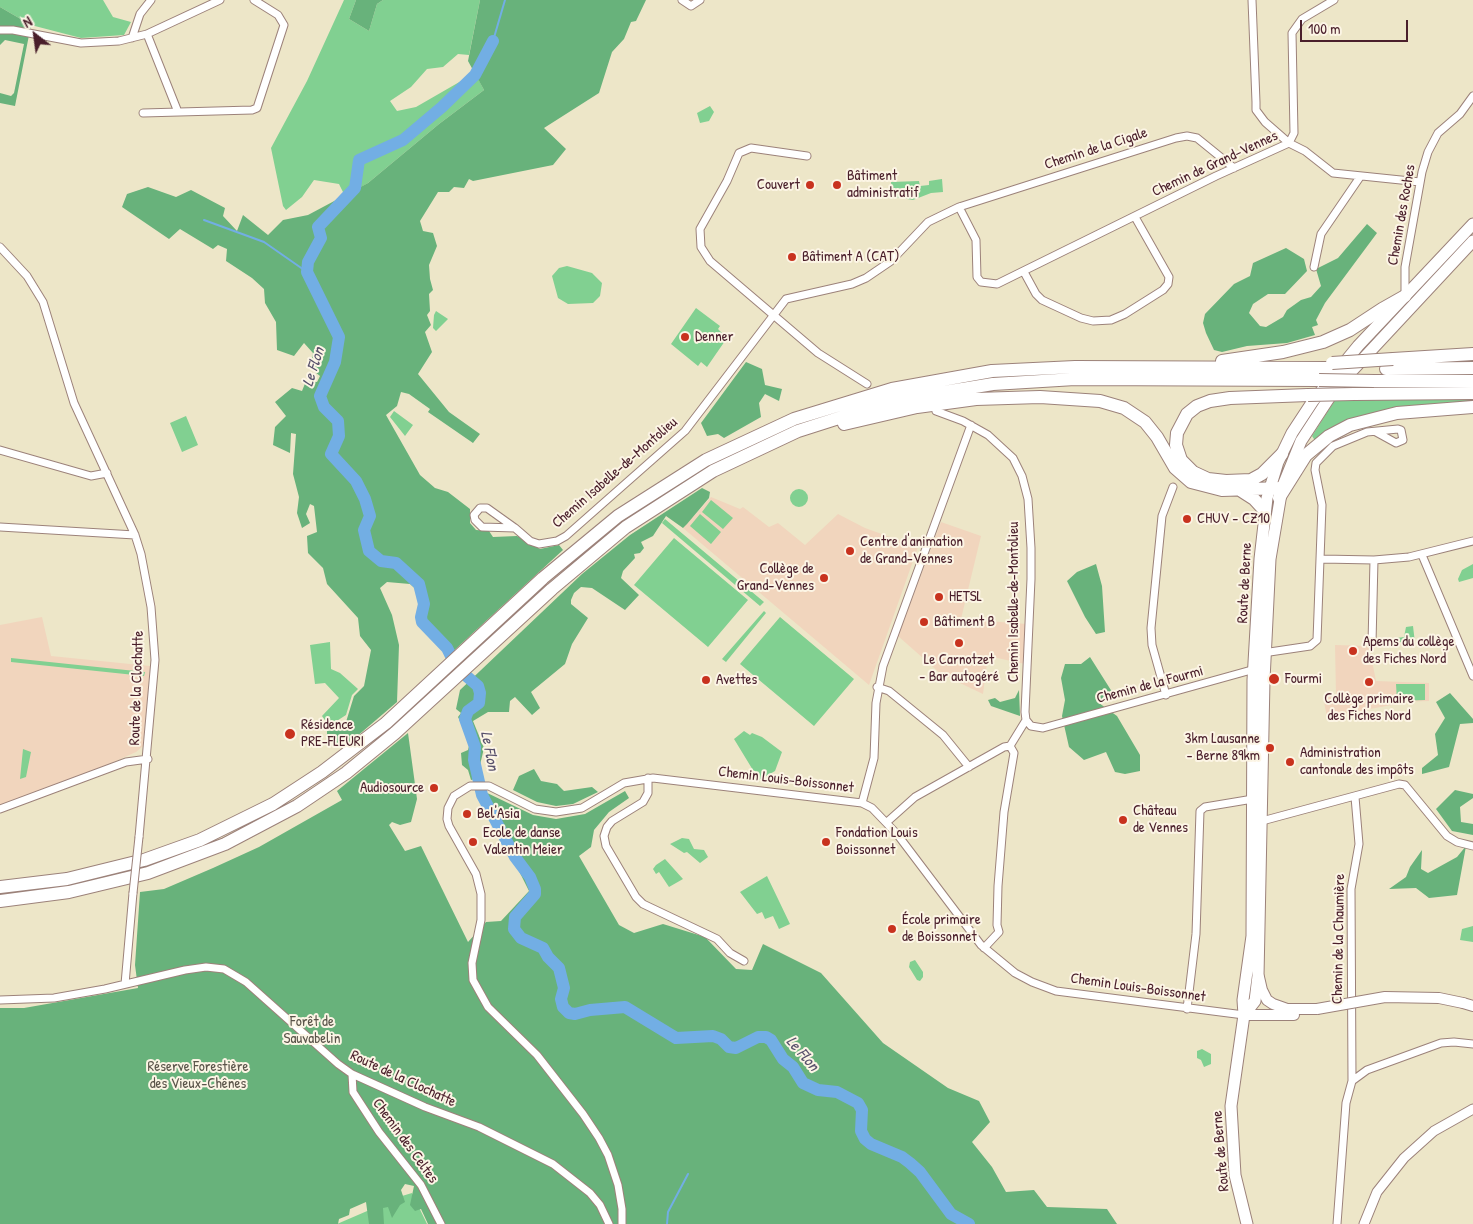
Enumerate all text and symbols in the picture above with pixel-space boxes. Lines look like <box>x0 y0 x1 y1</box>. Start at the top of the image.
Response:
north arrow <box>10 10 60 60</box>
scale bar <box>1303 10 1410 42</box>
text: N <box>19 11 35 32</box>
text: 100 m <box>1308 18 1341 39</box>
street label: Chemin de la Cigale <box>1042 124 1150 174</box>
street label: Chemin de Grand-Vennes <box>1149 127 1281 201</box>
street label: Chemin des Roches <box>1384 163 1420 267</box>
place label: Bâtiment administratif <box>847 167 919 202</box>
place label: Couvert <box>757 176 800 194</box>
marker: Couvert <box>804 179 816 191</box>
marker: Bâtiment administratif <box>831 179 843 191</box>
place label: Bâtiment A (CAT) <box>802 248 899 266</box>
marker: Bâtiment A (CAT) <box>786 251 798 263</box>
place label: Denner <box>695 328 733 346</box>
marker: Denner <box>679 331 691 343</box>
water label: Le Flon <box>299 345 329 389</box>
street label: Chemin Isabelle-de-Montolieu <box>549 414 681 532</box>
place label: CHUV - CZ10 <box>1197 510 1270 528</box>
marker: CHUV - CZ10 <box>1181 513 1193 525</box>
street label: Chemin Isabelle-de-Montolieu <box>1005 522 1023 682</box>
place label: Centre d'animation de Grand-Vennes <box>860 533 963 568</box>
street label: Route de Berne <box>1234 542 1256 624</box>
marker: Centre d'animation de Grand-Vennes <box>844 545 856 557</box>
place label: Collège de Grand-Vennes <box>737 560 814 595</box>
marker: Collège de Grand-Vennes <box>818 572 830 584</box>
place label: HETSL <box>949 588 982 606</box>
marker: HETSL <box>933 591 945 603</box>
place label: Bâtiment B <box>934 613 995 631</box>
marker: Bâtiment B <box>918 616 930 628</box>
street label: Route de la Clochatte <box>126 630 148 746</box>
place label: Apems du collège des Fiches Nord <box>1363 633 1454 668</box>
marker: Le Carnotzet - Bar autogéré <box>953 637 965 649</box>
marker: Apems du collège des Fiches Nord <box>1347 645 1359 657</box>
place label: Le Carnotzet - Bar autogéré <box>919 651 999 686</box>
street label: Chemin de la Fourmi <box>1095 662 1205 708</box>
place label: Fourmi <box>1285 670 1322 688</box>
place label: Avettes <box>716 671 757 689</box>
marker: Fourmi <box>1267 672 1281 686</box>
marker: Avettes <box>700 674 712 686</box>
marker: Collège primaire des Fiches Nord <box>1363 676 1375 688</box>
place label: Collège primaire des Fiches Nord <box>1324 690 1414 725</box>
place label: Résidence PRE-FLEURI <box>301 716 364 751</box>
marker: Résidence PRE-FLEURI <box>283 727 297 741</box>
water label: Le Flon <box>476 730 502 772</box>
place label: 3km Lausanne - Berne 89km <box>1185 730 1260 765</box>
marker: 3km Lausanne - Berne 89km <box>1264 742 1276 754</box>
place label: Administration cantonale des impôts <box>1300 744 1414 779</box>
marker: Administration cantonale des impôts <box>1284 756 1296 768</box>
street label: Chemin Louis-Boissonnet <box>717 763 855 797</box>
place label: Audiosource <box>360 779 424 797</box>
marker: Audiosource <box>428 782 440 794</box>
place label: Château de Vennes <box>1133 802 1188 837</box>
place label: Bel'Asia <box>477 805 519 823</box>
marker: Bel'Asia <box>461 808 473 820</box>
marker: Château de Vennes <box>1117 814 1129 826</box>
place label: Ecole de danse Valentin Meier <box>483 824 563 859</box>
place label: Fondation Louis Boissonnet <box>836 824 918 859</box>
marker: Ecole de danse Valentin Meier <box>467 836 479 848</box>
marker: Fondation Louis Boissonnet <box>820 836 832 848</box>
street label: Chemin de la Chaumière <box>1329 874 1349 1004</box>
place label: École primaire de Boissonnet <box>902 911 981 946</box>
marker: École primaire de Boissonnet <box>886 923 898 935</box>
street label: Chemin Louis-Boissonnet <box>1069 970 1207 1006</box>
park label: Forêt de Sauvabelin <box>284 1013 340 1048</box>
water label: Le Flon <box>782 1033 822 1075</box>
street label: Route de la Clochatte <box>347 1047 459 1111</box>
park label: Réserve Forestière des Vieux-Chênes <box>147 1058 249 1093</box>
street label: Chemin des Celtes <box>368 1095 442 1187</box>
street label: Route de Berne <box>1209 1110 1233 1192</box>

